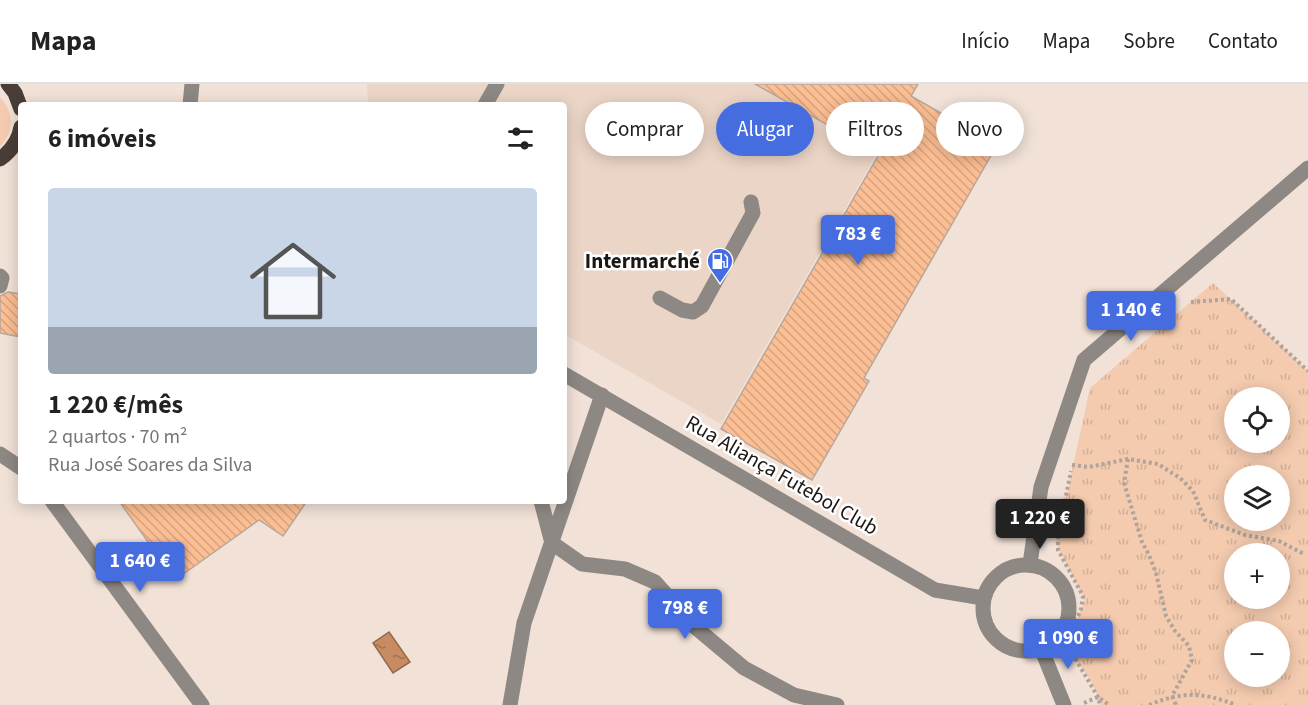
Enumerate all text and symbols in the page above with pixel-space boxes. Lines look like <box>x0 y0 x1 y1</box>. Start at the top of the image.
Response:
text: Mapa <box>30 21 97 61</box>
text: Início <box>961 26 1009 56</box>
text: Mapa <box>1042 26 1090 56</box>
text: Sobre <box>1123 26 1175 56</box>
text: Contato <box>1208 26 1278 56</box>
chip: Comprar <box>585 102 704 156</box>
chip: Alugar <box>716 102 814 156</box>
chip: Filtros <box>826 102 924 156</box>
chip: Novo <box>936 102 1024 156</box>
text: 6 imóveis <box>48 120 156 157</box>
icon: filters <box>504 122 537 155</box>
pin: 783 € <box>816 215 900 266</box>
text: 783 € <box>835 220 881 248</box>
icon: home <box>239 227 347 335</box>
place label: Intermarché <box>585 246 700 276</box>
fuel station icon: Intermarché <box>705 246 735 284</box>
pin: 1 140 € <box>1076 291 1186 342</box>
text: 1 140 € <box>1101 296 1161 324</box>
text: 1 220 €/mês <box>48 386 183 423</box>
map controls <box>1224 387 1290 687</box>
button: locate <box>1224 387 1290 453</box>
street label: Rua Aliança Futebol Club <box>680 408 884 542</box>
text: 2 quartos · 70 m² <box>48 423 187 451</box>
text: Rua José Soares da Silva <box>48 451 252 479</box>
button: layers <box>1224 465 1290 531</box>
pin: 1 220 € <box>985 499 1095 550</box>
text: 1 220 € <box>1010 504 1070 532</box>
pin: 1 640 € <box>85 542 195 593</box>
button: + <box>1224 543 1290 609</box>
text: 1 640 € <box>110 547 170 575</box>
pin: 798 € <box>643 589 727 640</box>
text: 798 € <box>662 594 708 622</box>
pin: 1 090 € <box>1013 619 1123 670</box>
button: − <box>1224 621 1290 687</box>
text: 1 090 € <box>1038 624 1098 652</box>

